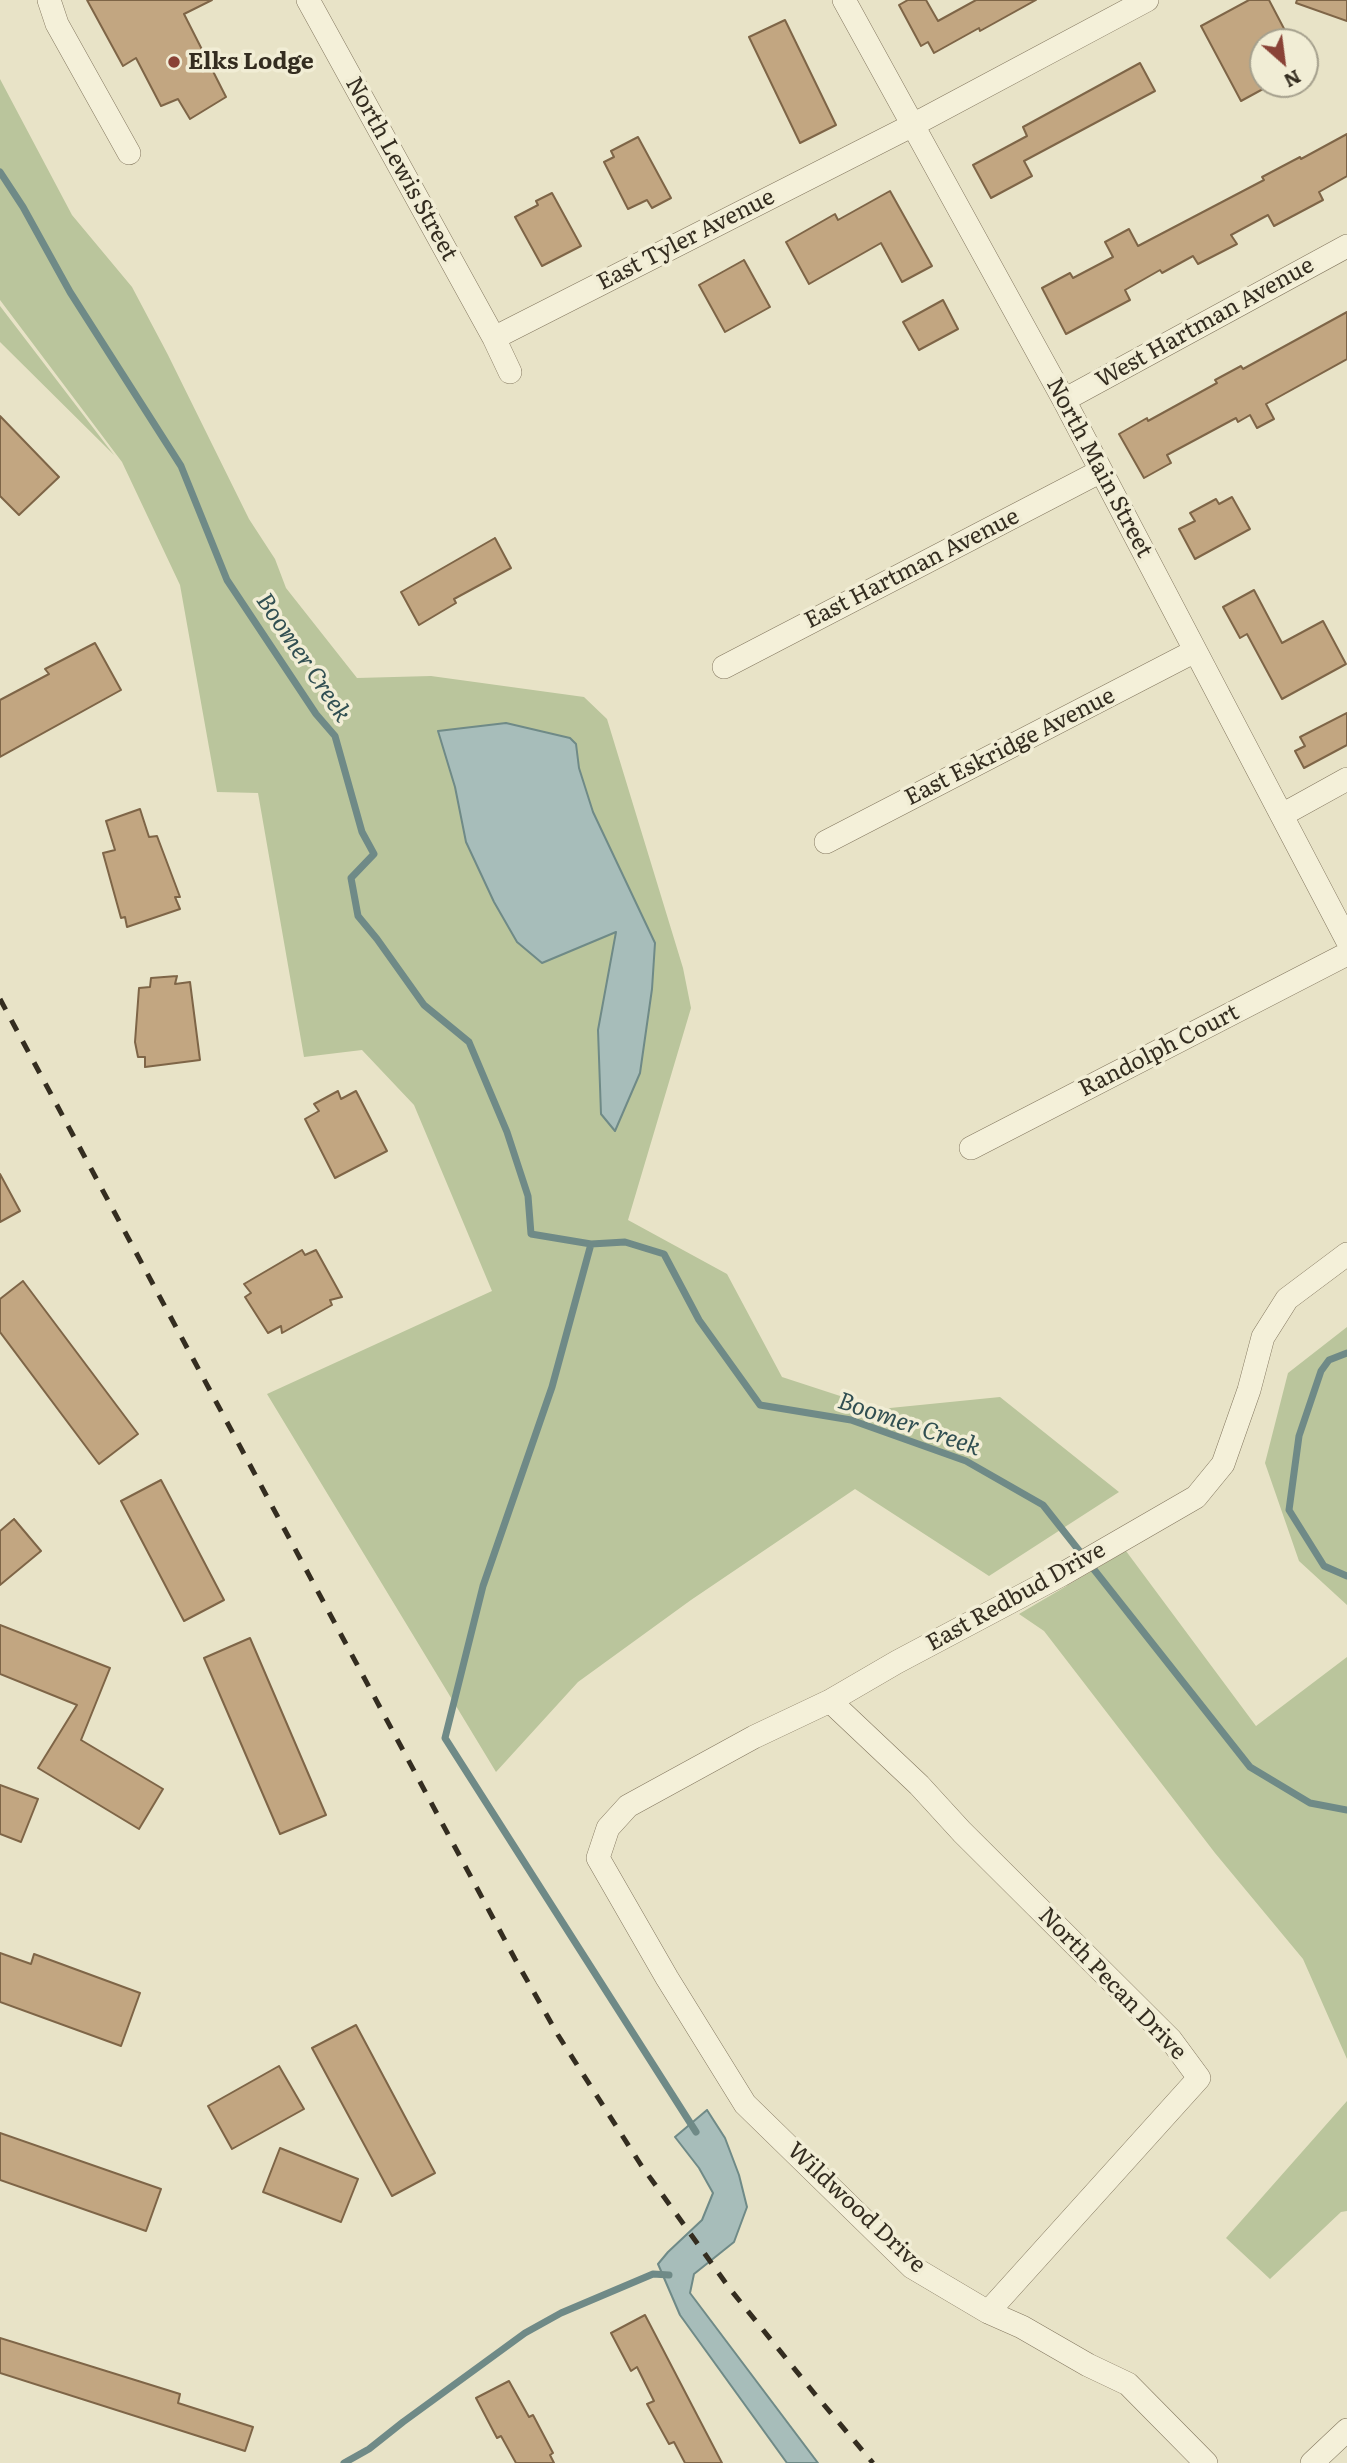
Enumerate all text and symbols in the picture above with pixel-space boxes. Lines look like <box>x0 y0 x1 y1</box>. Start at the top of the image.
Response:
north arrow <box>1249 28 1319 98</box>
place label: Elks Lodge <box>188 48 314 76</box>
marker: Elks Lodge <box>166 54 182 70</box>
text: N <box>1279 64 1307 96</box>
street label: North Lewis Street <box>339 72 463 266</box>
street label: East Tyler Avenue <box>593 183 779 297</box>
street label: West Hartman Avenue <box>1091 252 1319 394</box>
street label: North Main Street <box>1040 373 1158 563</box>
street label: East Hartman Avenue <box>800 503 1024 635</box>
water label: Boomer Creek <box>249 588 357 728</box>
street label: East Eskridge Avenue <box>900 682 1120 812</box>
street label: Randolph Court <box>1074 999 1244 1103</box>
water label: Boomer Creek <box>834 1387 984 1463</box>
street label: East Redbud Drive <box>922 1536 1110 1658</box>
street label: North Pecan Drive <box>1032 1902 1192 2066</box>
street label: Wildwood Drive <box>781 2137 931 2279</box>

